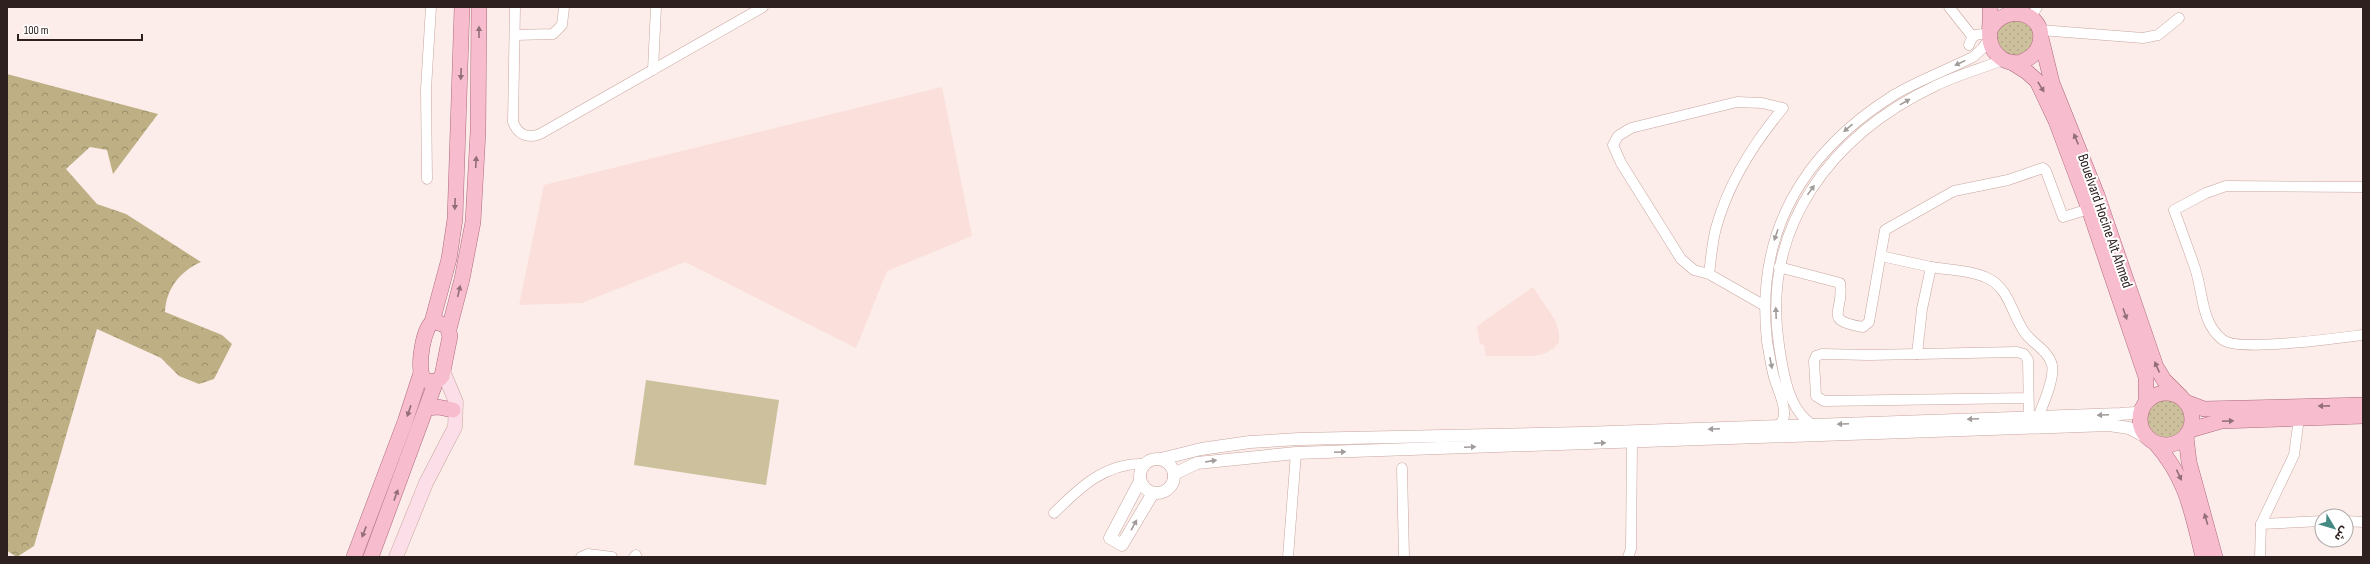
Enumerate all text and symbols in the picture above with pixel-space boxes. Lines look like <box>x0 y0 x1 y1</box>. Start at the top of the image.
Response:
scale bar <box>18 16 142 42</box>
text: 100 m <box>24 23 49 38</box>
one-way arrow <box>476 25 482 38</box>
one-way arrow <box>1954 60 1965 66</box>
one-way arrow <box>457 68 464 80</box>
one-way arrow <box>2037 81 2044 93</box>
one-way arrow <box>1899 99 1911 105</box>
one-way arrow <box>1843 124 1853 133</box>
one-way arrow <box>2072 132 2078 144</box>
street label: Bouelvard Hocine Ait Ahmed <box>2073 151 2137 291</box>
one-way arrow <box>473 155 479 168</box>
one-way arrow <box>1807 185 1815 195</box>
one-way arrow <box>452 198 459 210</box>
one-way arrow <box>1773 229 1779 241</box>
one-way arrow <box>456 285 462 297</box>
one-way arrow <box>1773 306 1779 319</box>
one-way arrow <box>2122 308 2128 320</box>
one-way arrow <box>1768 357 1774 369</box>
one-way arrow <box>2154 361 2160 372</box>
one-way arrow <box>2317 403 2330 409</box>
one-way arrow <box>406 405 412 417</box>
one-way arrow <box>2096 412 2109 418</box>
one-way arrow <box>1967 416 1979 423</box>
one-way arrow <box>2222 418 2235 424</box>
one-way arrow <box>1836 421 1849 427</box>
one-way arrow <box>1708 425 1720 432</box>
one-way arrow <box>1594 440 1606 447</box>
one-way arrow <box>1464 444 1476 451</box>
one-way arrow <box>1334 448 1346 455</box>
one-way arrow <box>1204 458 1217 464</box>
one-way arrow <box>2176 469 2182 481</box>
one-way arrow <box>393 488 399 500</box>
north arrow <box>2314 508 2354 548</box>
one-way arrow <box>2203 513 2209 525</box>
one-way arrow <box>1130 519 1137 531</box>
text: ش <box>2332 524 2351 544</box>
one-way arrow <box>360 527 366 539</box>

